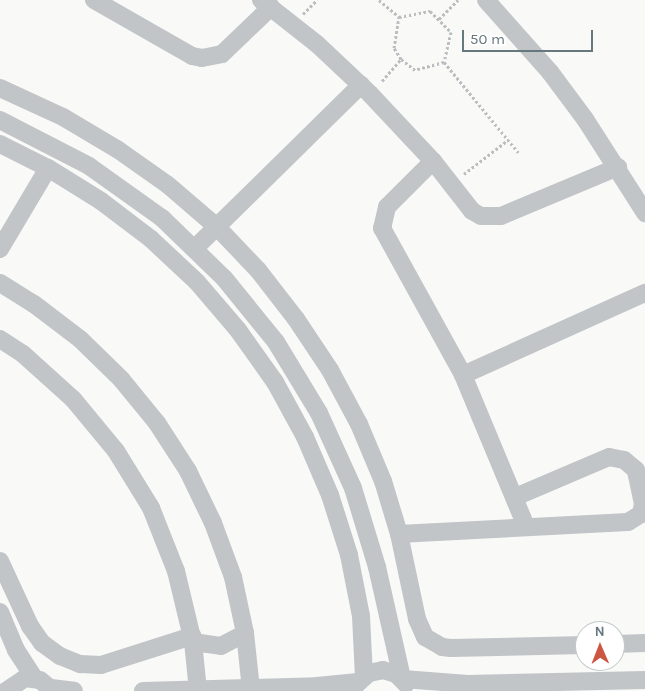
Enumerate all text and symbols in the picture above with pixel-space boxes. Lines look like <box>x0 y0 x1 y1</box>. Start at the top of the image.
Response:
scale bar <box>465 20 596 52</box>
text: 50 m <box>470 30 505 48</box>
north arrow <box>575 621 625 671</box>
text: N <box>595 623 605 640</box>

